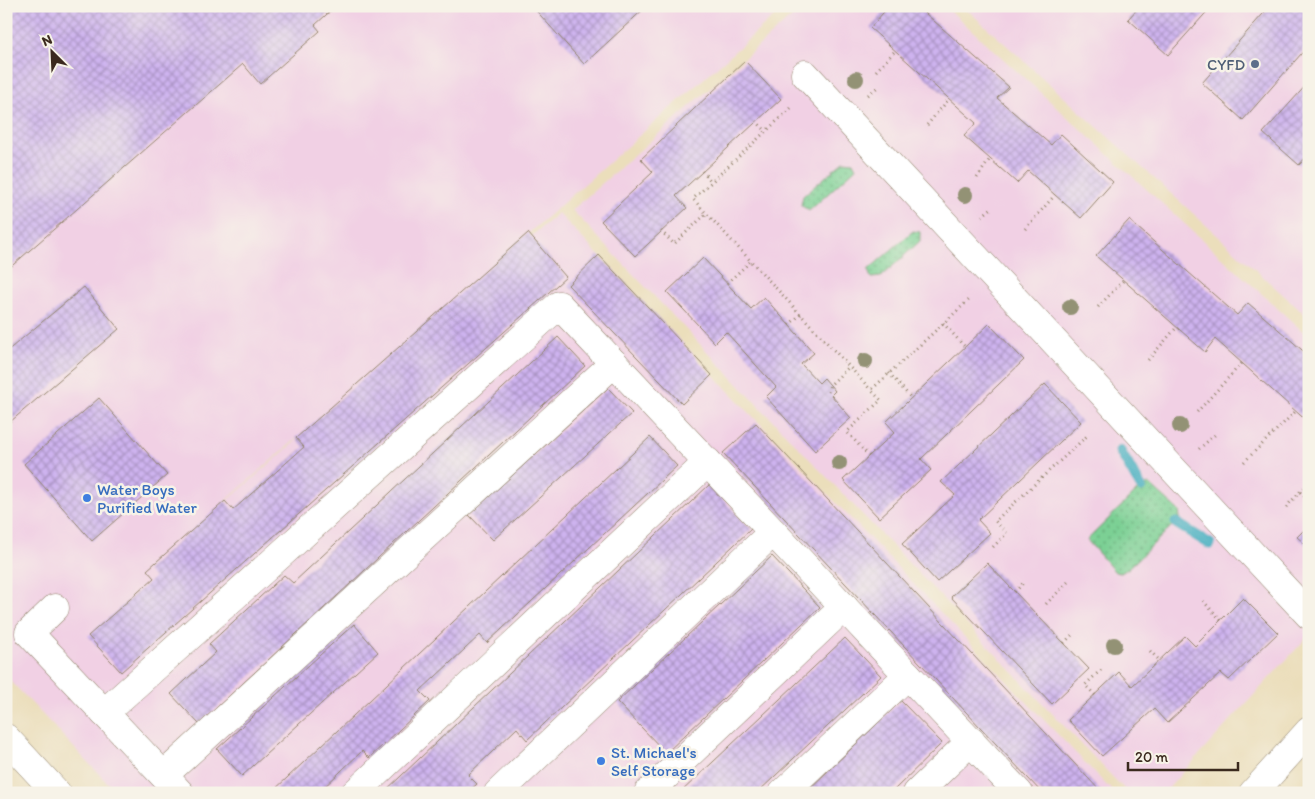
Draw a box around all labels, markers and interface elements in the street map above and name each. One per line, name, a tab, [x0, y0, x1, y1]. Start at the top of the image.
north arrow	[28, 28, 78, 78]
text: N	[39, 31, 55, 50]
place label: CYFD	[1207, 55, 1245, 74]
marker: CYFD	[1249, 58, 1261, 70]
place label: Water Boys Purified Water	[97, 480, 198, 517]
marker: Water Boys Purified Water	[81, 492, 93, 504]
scale bar	[1128, 739, 1238, 771]
place label: St. Michael's Self Storage	[611, 743, 697, 780]
text: 20 m	[1135, 748, 1169, 766]
marker: St. Michael's Self Storage	[595, 755, 607, 767]

